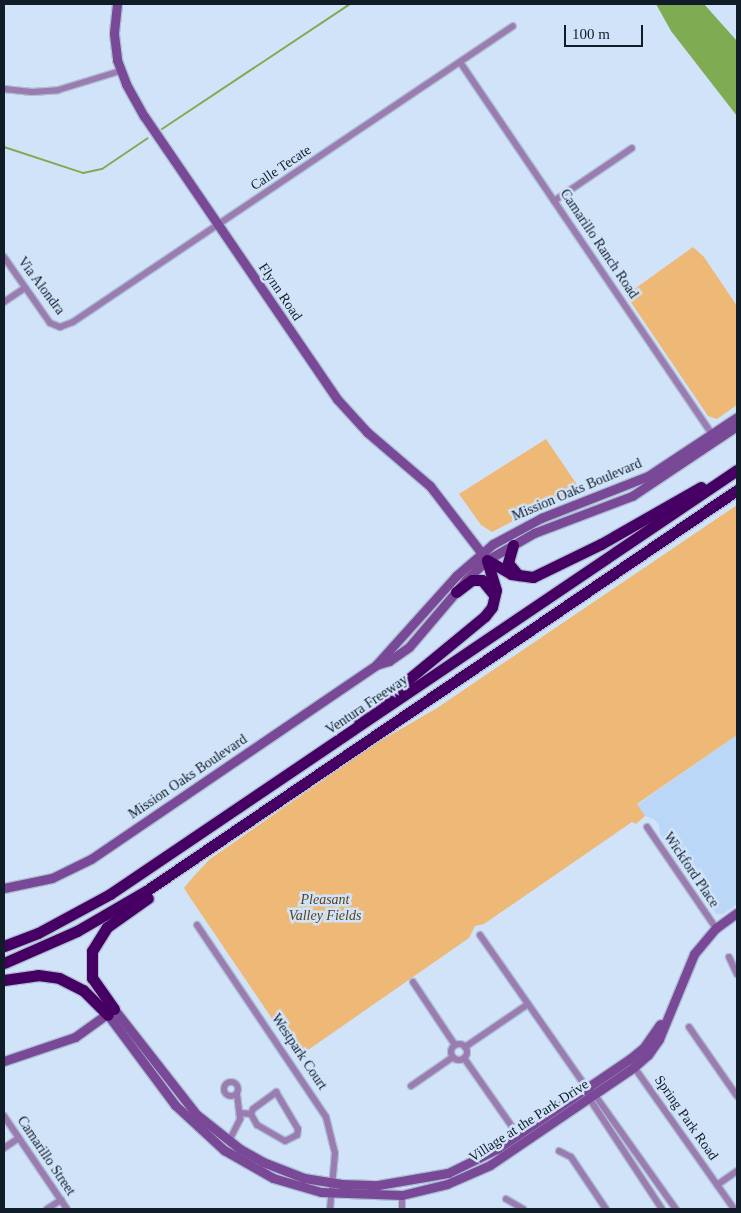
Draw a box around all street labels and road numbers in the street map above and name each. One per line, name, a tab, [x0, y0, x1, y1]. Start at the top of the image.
street label: Calle Tecate	[248, 142, 314, 194]
street label: Camarillo Ranch Road	[556, 186, 642, 302]
street label: Via Alondra	[14, 253, 68, 319]
street label: Flynn Road	[255, 260, 305, 324]
street label: Mission Oaks Boulevard	[510, 455, 644, 525]
street label: Ventura Freeway	[323, 671, 411, 739]
street label: Mission Oaks Boulevard	[126, 731, 250, 823]
street label: Wickford Place	[660, 829, 722, 911]
street label: Westpark Court	[267, 1011, 331, 1093]
street label: Spring Park Road	[651, 1072, 721, 1164]
street label: Village at the Park Drive	[466, 1076, 592, 1166]
street label: Camarillo Street	[13, 1113, 79, 1199]

